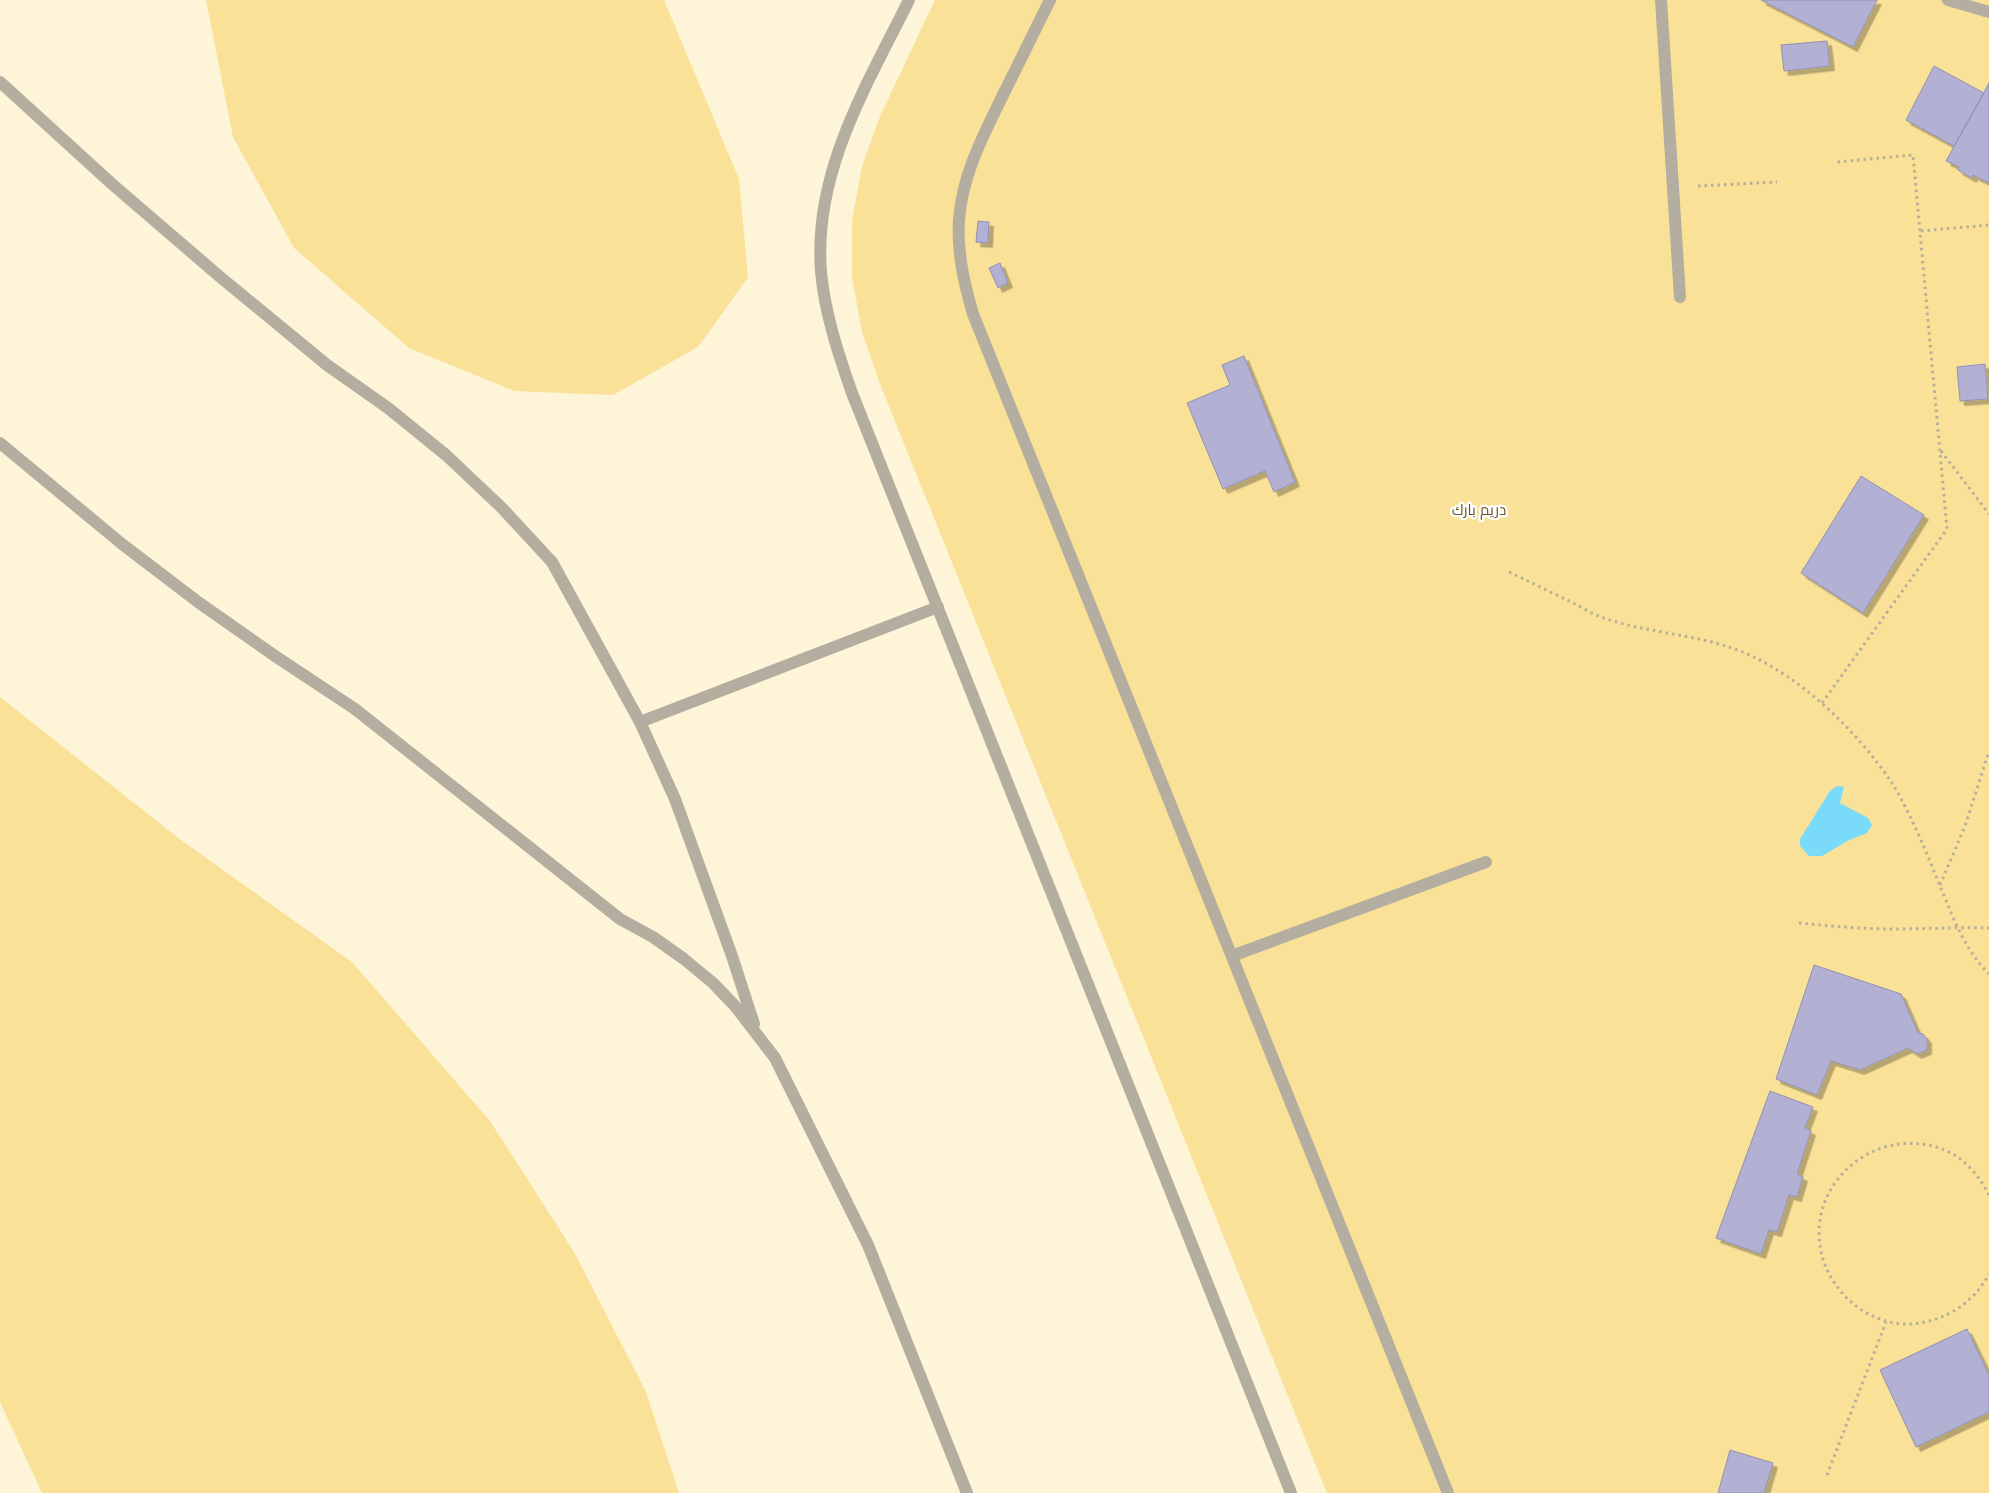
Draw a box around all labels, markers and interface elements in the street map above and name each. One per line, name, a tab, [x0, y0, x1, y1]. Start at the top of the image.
park label: دريم بارك	[1452, 500, 1506, 520]

